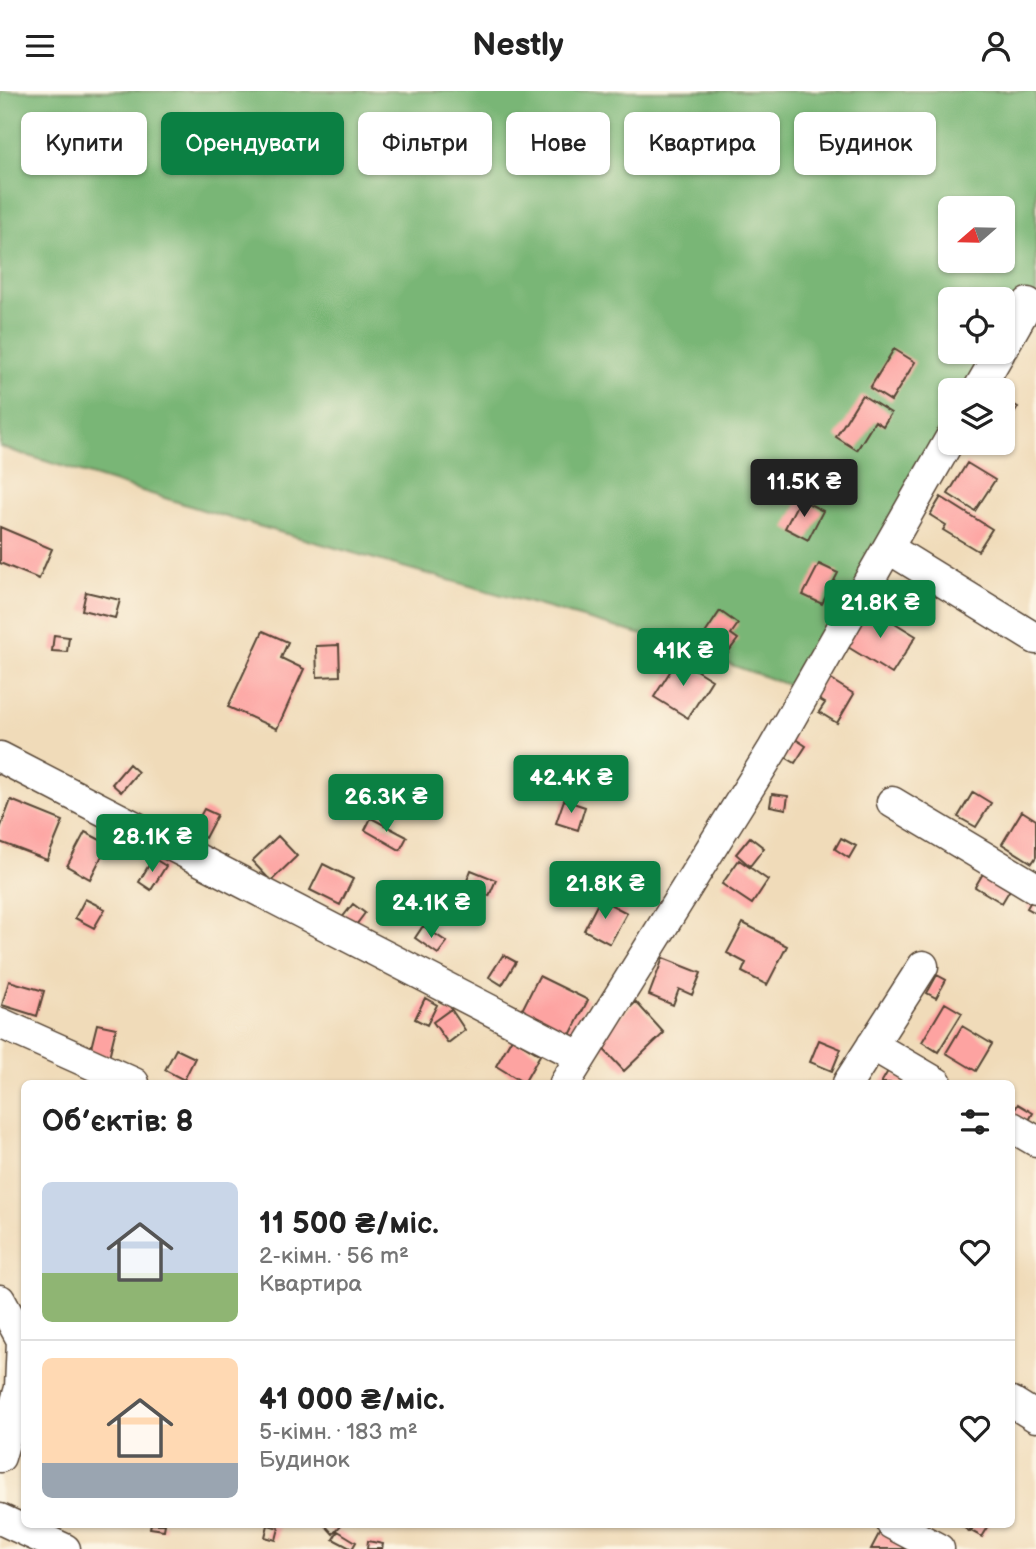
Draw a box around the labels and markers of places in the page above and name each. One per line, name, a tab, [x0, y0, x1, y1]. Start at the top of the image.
pin: 11.5K ₴	[739, 459, 869, 519]
pin: 21.8K ₴	[815, 581, 945, 640]
pin: 41K ₴	[634, 629, 732, 688]
pin: 42.4K ₴	[506, 755, 636, 815]
pin: 26.3K ₴	[321, 775, 451, 834]
pin: 28.1K ₴	[87, 815, 217, 874]
pin: 21.8K ₴	[540, 861, 670, 921]
pin: 24.1K ₴	[366, 881, 496, 940]

